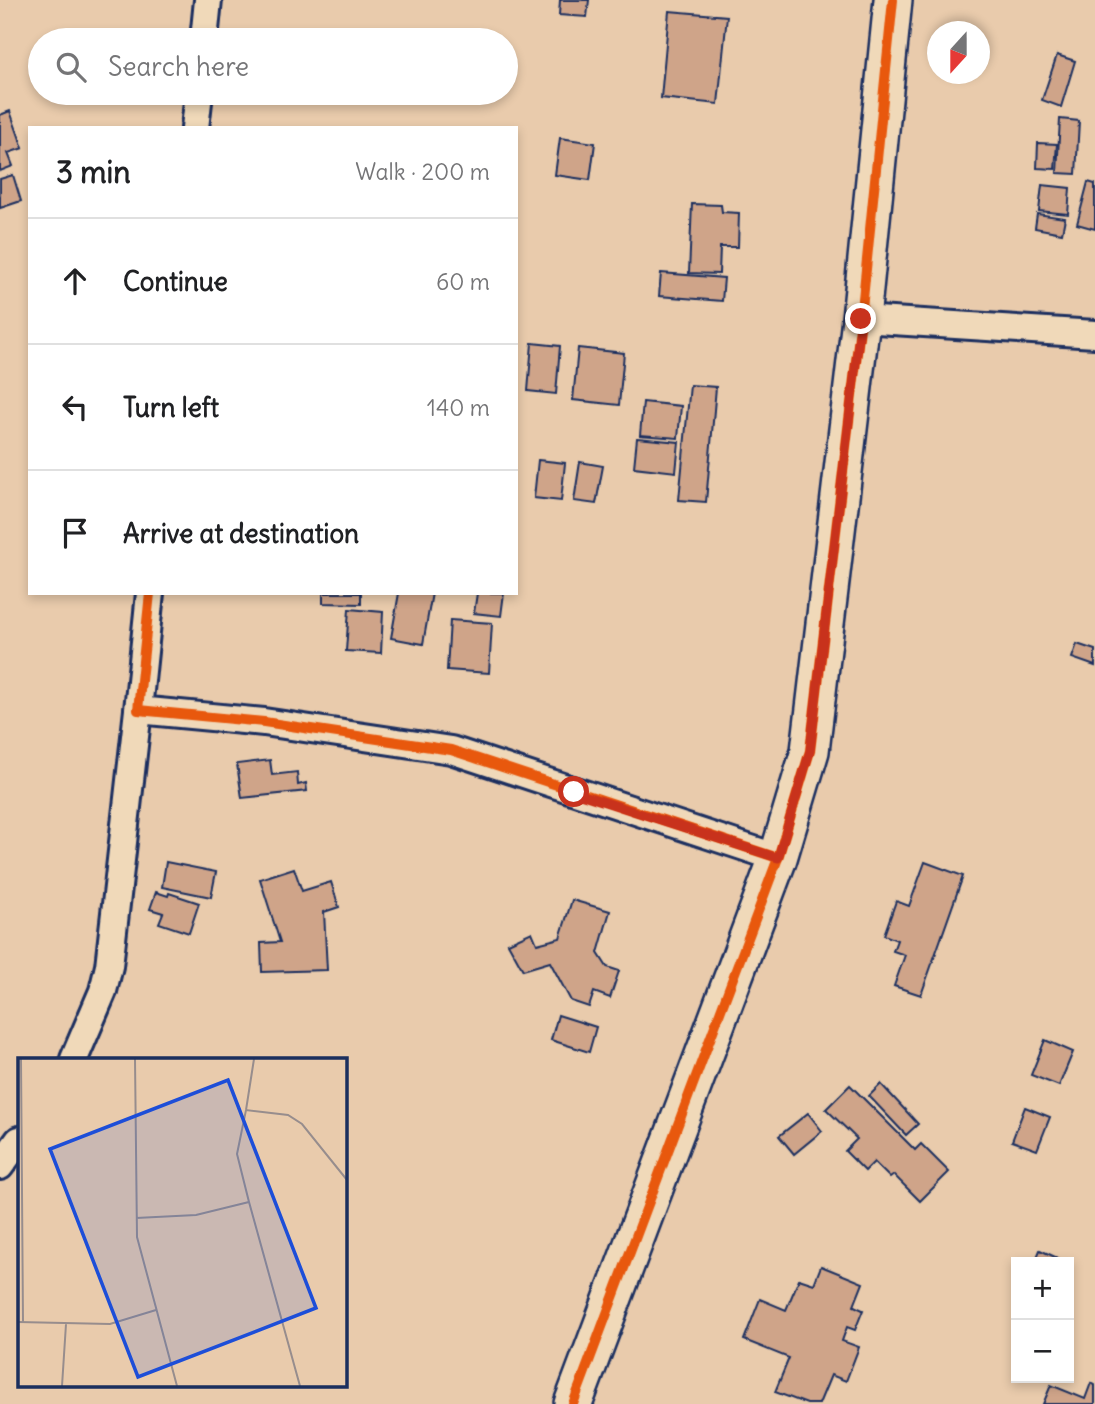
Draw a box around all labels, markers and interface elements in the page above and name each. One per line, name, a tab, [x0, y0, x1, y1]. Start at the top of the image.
north arrow	[927, 21, 990, 84]
search box	[28, 28, 518, 105]
icon: search	[52, 48, 90, 86]
text: Search here	[108, 50, 249, 83]
text: 3 min	[56, 153, 131, 191]
text: Walk · 200 m	[355, 157, 490, 186]
icon: ahead	[56, 262, 94, 300]
text: Continue	[123, 265, 228, 298]
text: 60 m	[436, 267, 490, 296]
route end	[845, 303, 876, 334]
icon: left	[56, 388, 94, 426]
text: Turn left	[123, 391, 219, 424]
text: 140 m	[427, 393, 490, 422]
icon: arrive	[56, 514, 94, 552]
text: Arrive at destination	[123, 517, 359, 550]
route start	[558, 776, 589, 807]
inset map	[18, 1058, 346, 1386]
map controls	[1011, 1257, 1074, 1383]
button: +	[1011, 1257, 1074, 1320]
button: −	[1011, 1320, 1074, 1383]

